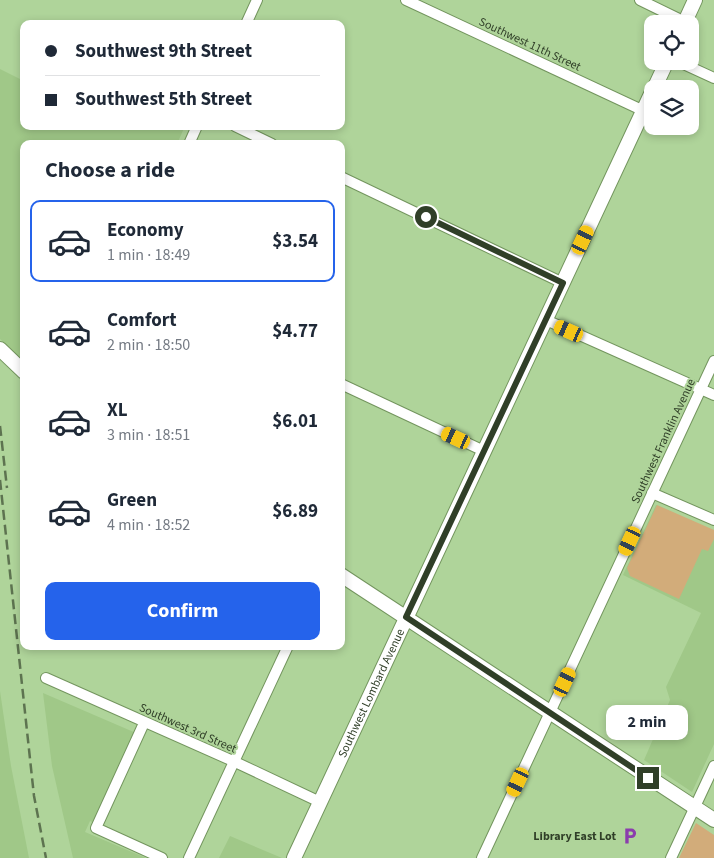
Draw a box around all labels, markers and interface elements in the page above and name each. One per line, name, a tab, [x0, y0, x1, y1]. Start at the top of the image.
street label: Southwest 11th Street	[476, 13, 584, 76]
map controls	[644, 15, 699, 135]
button: locate	[644, 15, 699, 70]
text: Southwest 9th Street	[75, 38, 252, 65]
button: layers	[644, 80, 699, 135]
text: Southwest 5th Street	[75, 86, 252, 113]
text: Choose a ride	[45, 154, 175, 186]
route start	[415, 206, 437, 228]
text: Economy	[107, 217, 184, 244]
icon: car	[47, 219, 92, 264]
car	[569, 223, 596, 257]
text: $3.54	[272, 228, 318, 255]
text: 1 min · 18:49	[107, 244, 190, 266]
text: Comfort	[107, 307, 177, 334]
icon: car	[47, 309, 92, 354]
text: $4.77	[272, 318, 318, 345]
car	[552, 318, 585, 344]
text: 2 min · 18:50	[107, 334, 190, 356]
street label: Southwest Franklin Avenue	[627, 376, 700, 506]
text: XL	[107, 397, 128, 424]
icon: car	[47, 399, 92, 444]
text: $6.01	[272, 408, 318, 435]
text: 3 min · 18:51	[107, 424, 190, 446]
car	[439, 425, 472, 451]
text: Green	[107, 487, 157, 514]
icon: car	[47, 489, 92, 534]
text: $6.89	[272, 498, 318, 525]
text: 4 min · 18:52	[107, 514, 190, 536]
car	[616, 524, 643, 558]
button: Confirm	[45, 582, 320, 640]
street label: Southwest Lombard Avenue	[334, 626, 409, 761]
car	[551, 665, 578, 699]
street label: Southwest 3rd Street	[136, 699, 239, 758]
callout: 2 min	[607, 706, 689, 740]
text: 2 min	[628, 711, 666, 733]
car	[504, 765, 531, 799]
route end	[637, 767, 659, 789]
parking icon: Library East Lot	[620, 826, 640, 846]
place label: Library East Lot	[533, 828, 616, 845]

